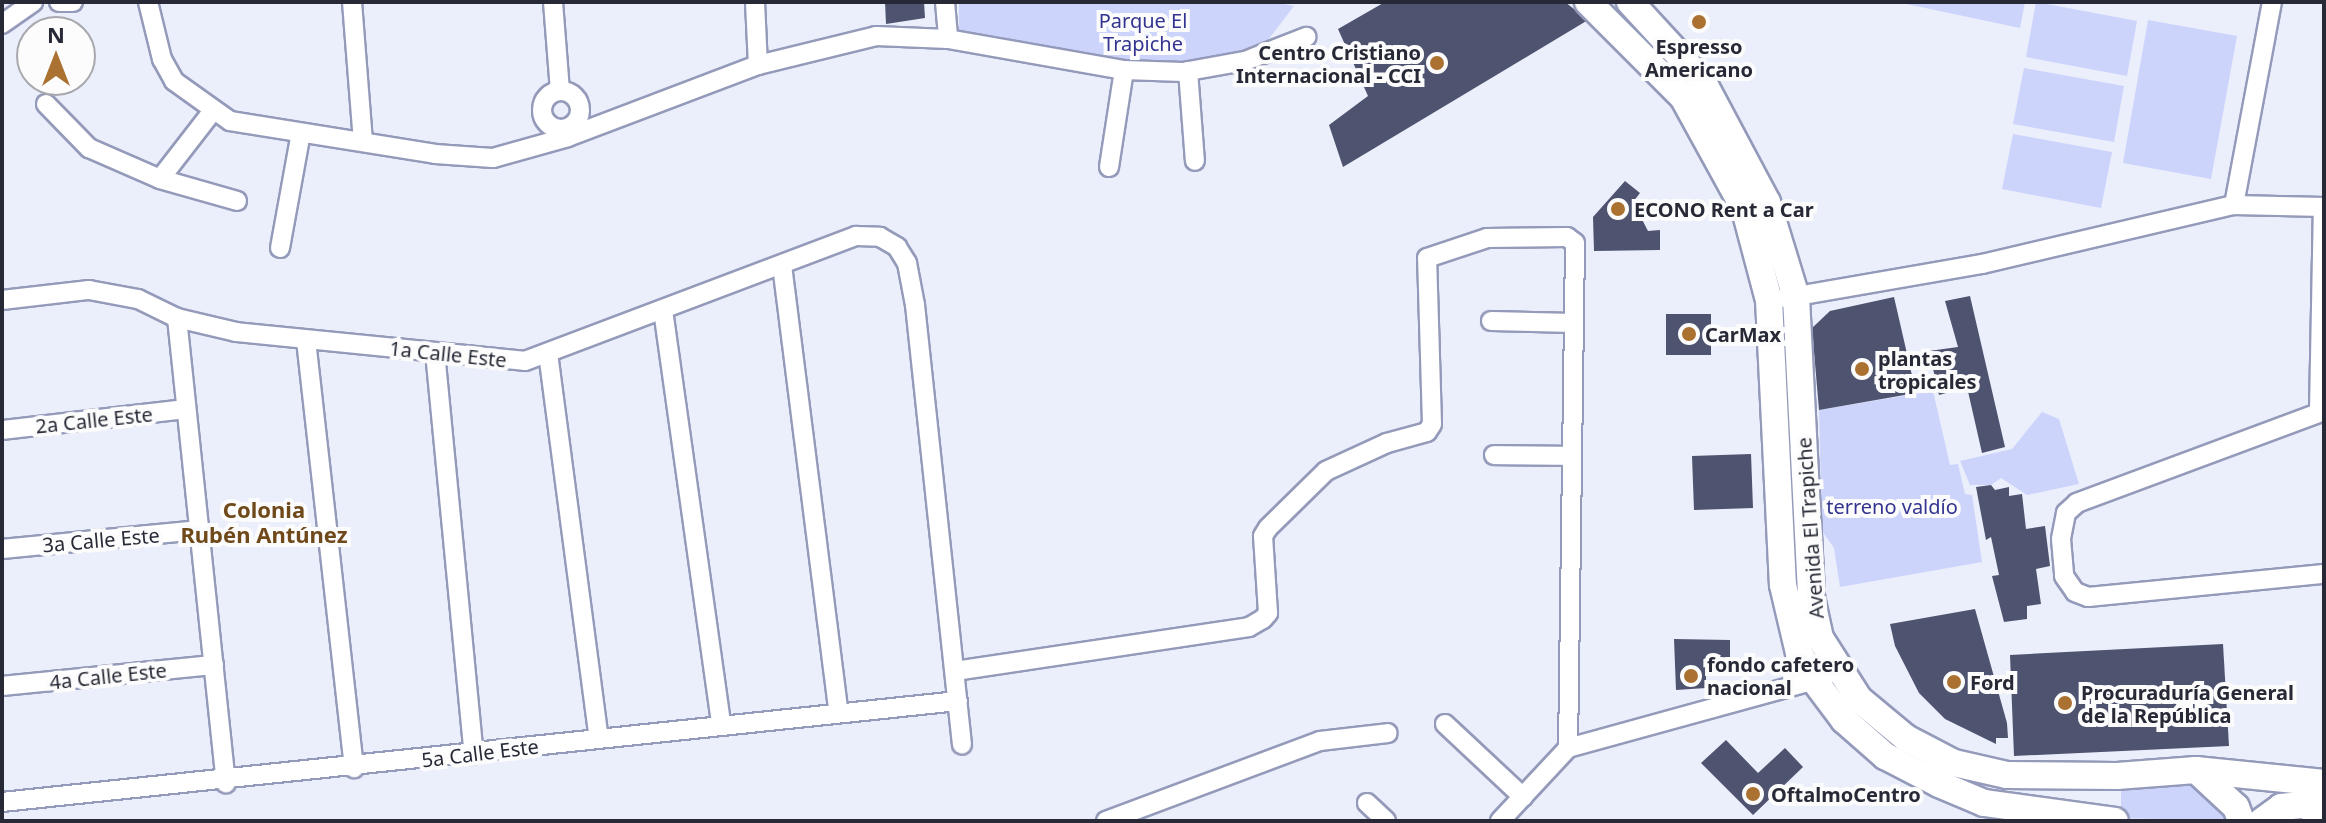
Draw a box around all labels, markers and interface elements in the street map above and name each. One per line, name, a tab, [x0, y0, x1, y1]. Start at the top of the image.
park label: Parque El Trapiche	[1099, 9, 1187, 56]
marker: Espresso Americano	[1690, 13, 1708, 31]
north arrow	[16, 16, 96, 96]
text: N	[47, 19, 65, 49]
place label: Espresso Americano	[1645, 34, 1753, 81]
place label: Centro Cristiano Internacional - CCI	[1236, 40, 1421, 87]
marker: Centro Cristiano Internacional - CCI	[1428, 54, 1446, 72]
place label: ECONO Rent a Car	[1634, 197, 1814, 221]
marker: ECONO Rent a Car	[1609, 200, 1627, 218]
place label: CarMax	[1705, 322, 1781, 346]
marker: CarMax	[1680, 325, 1698, 343]
street label: 1a Calle Este	[388, 336, 508, 372]
place label: plantas tropicales	[1878, 346, 1977, 393]
marker: plantas tropicales	[1853, 360, 1871, 378]
street label: 2a Calle Este	[34, 402, 154, 438]
street label: Avenida El Trapiche	[1792, 436, 1828, 620]
park label: terreno valdío	[1826, 494, 1958, 518]
district label: Colonia Rubén Antúnez	[180, 496, 348, 548]
street label: 3a Calle Este	[41, 523, 161, 557]
place label: fondo cafetero nacional	[1707, 652, 1854, 699]
street label: 4a Calle Este	[48, 658, 168, 694]
marker: fondo cafetero nacional	[1682, 667, 1700, 685]
place label: Ford	[1970, 670, 2015, 694]
marker: Ford	[1945, 673, 1963, 691]
place label: Procuraduría General de la República	[2081, 680, 2294, 727]
marker: Procuraduría General de la República	[2056, 694, 2074, 712]
street label: 5a Calle Este	[420, 734, 540, 772]
place label: OftalmoCentro	[1771, 782, 1921, 806]
marker: OftalmoCentro	[1742, 783, 1764, 805]

